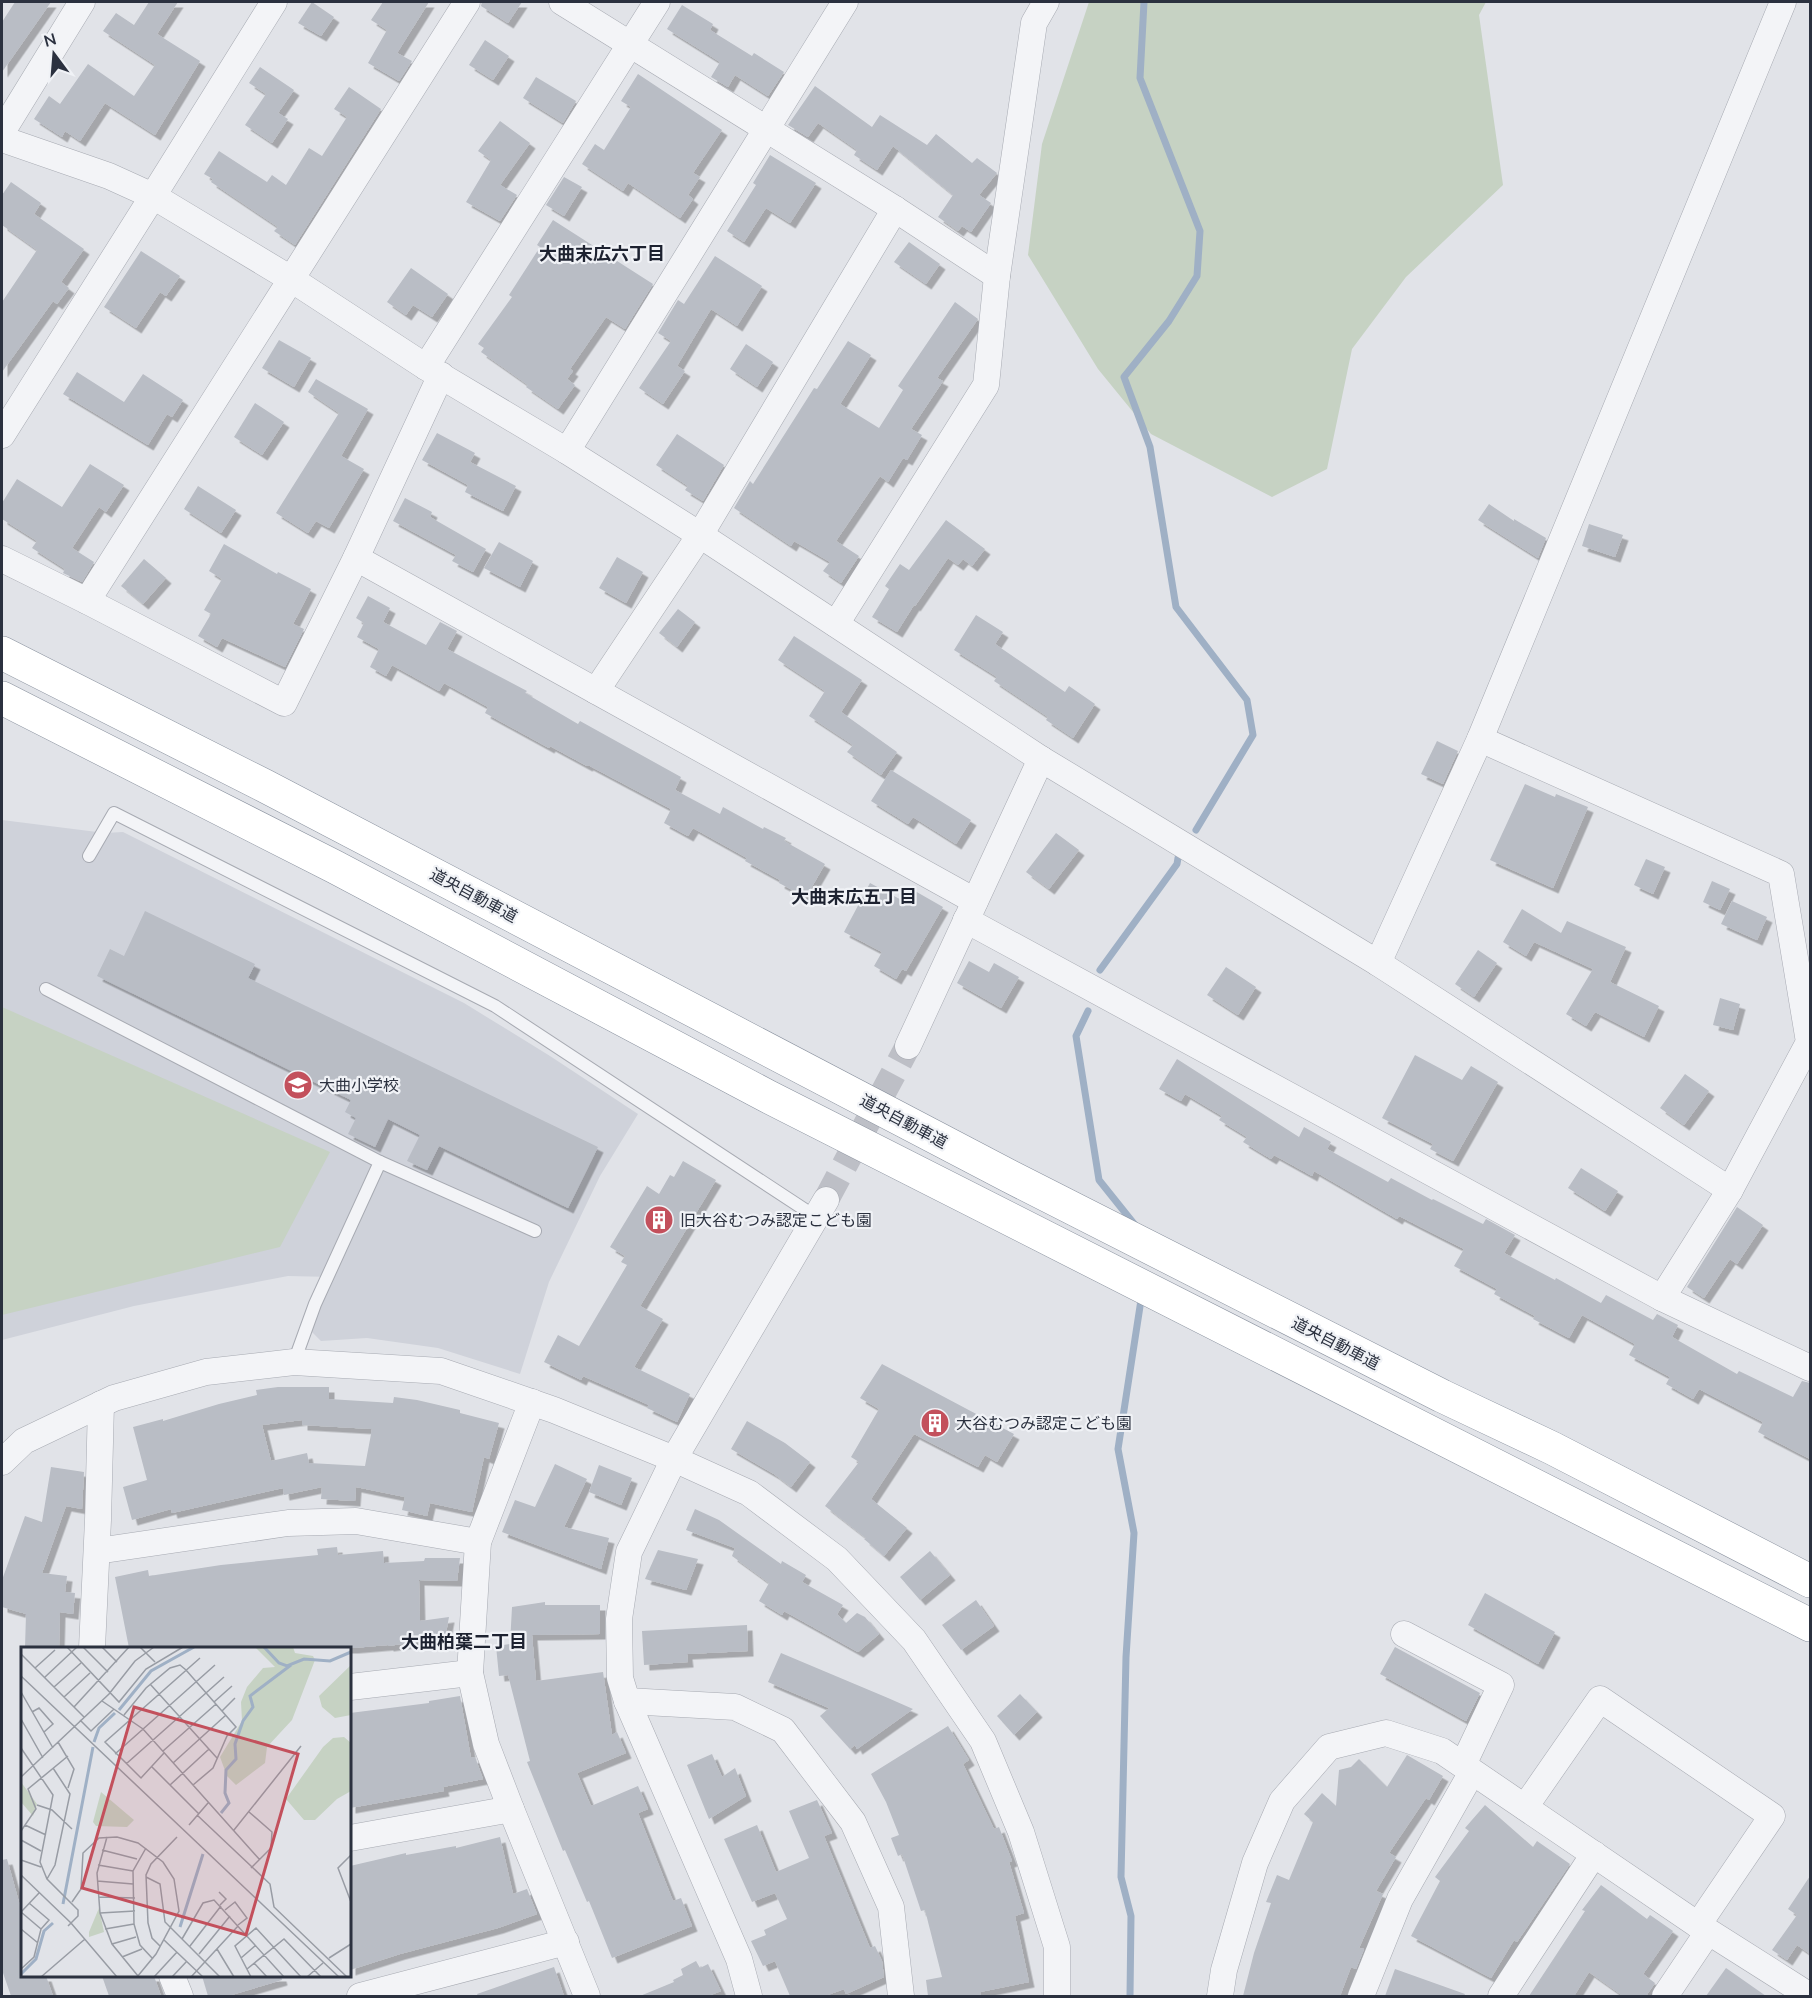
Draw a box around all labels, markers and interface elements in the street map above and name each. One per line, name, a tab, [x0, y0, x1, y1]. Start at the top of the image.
north arrow	[24, 24, 84, 84]
text: N	[41, 28, 58, 51]
district label: 大曲末広六丁目	[539, 242, 665, 265]
street label: 道央自動車道	[427, 864, 521, 926]
district label: 大曲末広五丁目	[791, 885, 917, 908]
school or university icon: 大曲小学校	[282, 1069, 314, 1101]
place label: 大曲小学校	[319, 1075, 399, 1095]
street label: 道央自動車道	[857, 1090, 951, 1152]
building icon: 旧大谷むつみ認定こども園	[643, 1204, 675, 1236]
place label: 旧大谷むつみ認定こども園	[680, 1210, 872, 1230]
street label: 道央自動車道	[1289, 1312, 1383, 1374]
building icon: 大谷むつみ認定こども園	[919, 1407, 951, 1439]
place label: 大谷むつみ認定こども園	[956, 1413, 1132, 1433]
district label: 大曲柏葉二丁目	[401, 1630, 527, 1653]
inset map	[21, 1647, 351, 1977]

